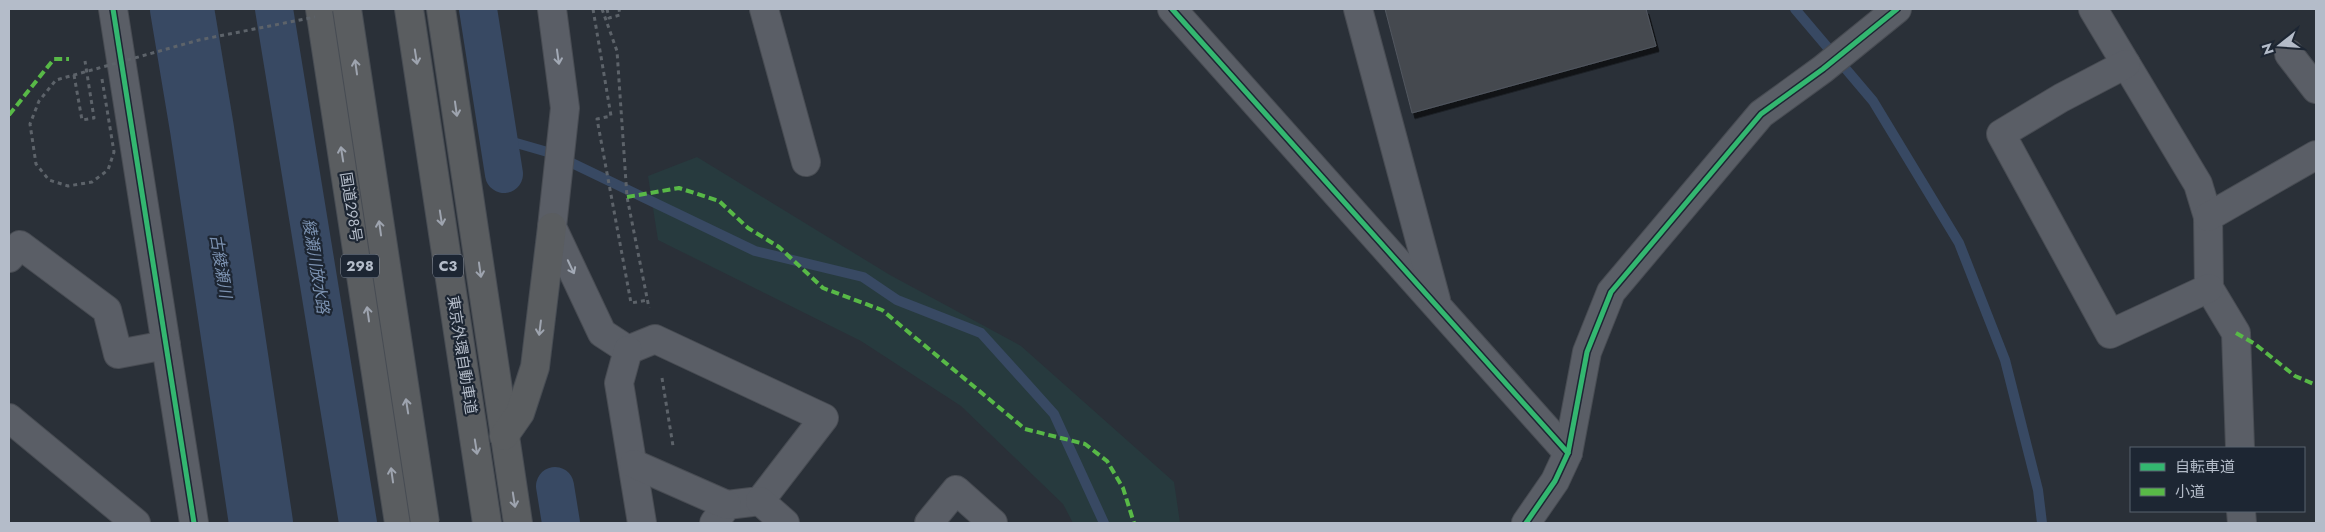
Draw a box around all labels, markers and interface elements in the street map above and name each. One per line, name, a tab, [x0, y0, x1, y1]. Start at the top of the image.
north arrow	[2255, 20, 2305, 70]
text: N	[2256, 41, 2279, 57]
one-way arrow	[411, 49, 421, 65]
one-way arrow	[553, 49, 563, 65]
one-way arrow	[351, 60, 361, 76]
one-way arrow	[451, 100, 461, 116]
one-way arrow	[337, 146, 347, 162]
street label: 国道298号	[335, 171, 367, 243]
one-way arrow	[436, 209, 446, 225]
water label: 綾瀬川放水路	[297, 217, 335, 317]
one-way arrow	[375, 220, 385, 236]
water label: 古綾瀬川	[205, 233, 238, 301]
road number: 298	[341, 255, 379, 278]
road number: C3	[433, 255, 463, 278]
one-way arrow	[567, 259, 576, 274]
one-way arrow	[475, 261, 485, 277]
street label: 東京外環自動車道	[442, 294, 482, 416]
one-way arrow	[363, 307, 373, 323]
one-way arrow	[534, 319, 544, 335]
one-way arrow	[402, 398, 412, 414]
one-way arrow	[471, 439, 481, 455]
legend	[2130, 447, 2305, 512]
text: 自転車道	[2175, 456, 2235, 478]
one-way arrow	[386, 467, 396, 483]
text: 小道	[2175, 481, 2205, 503]
one-way arrow	[509, 491, 519, 507]

